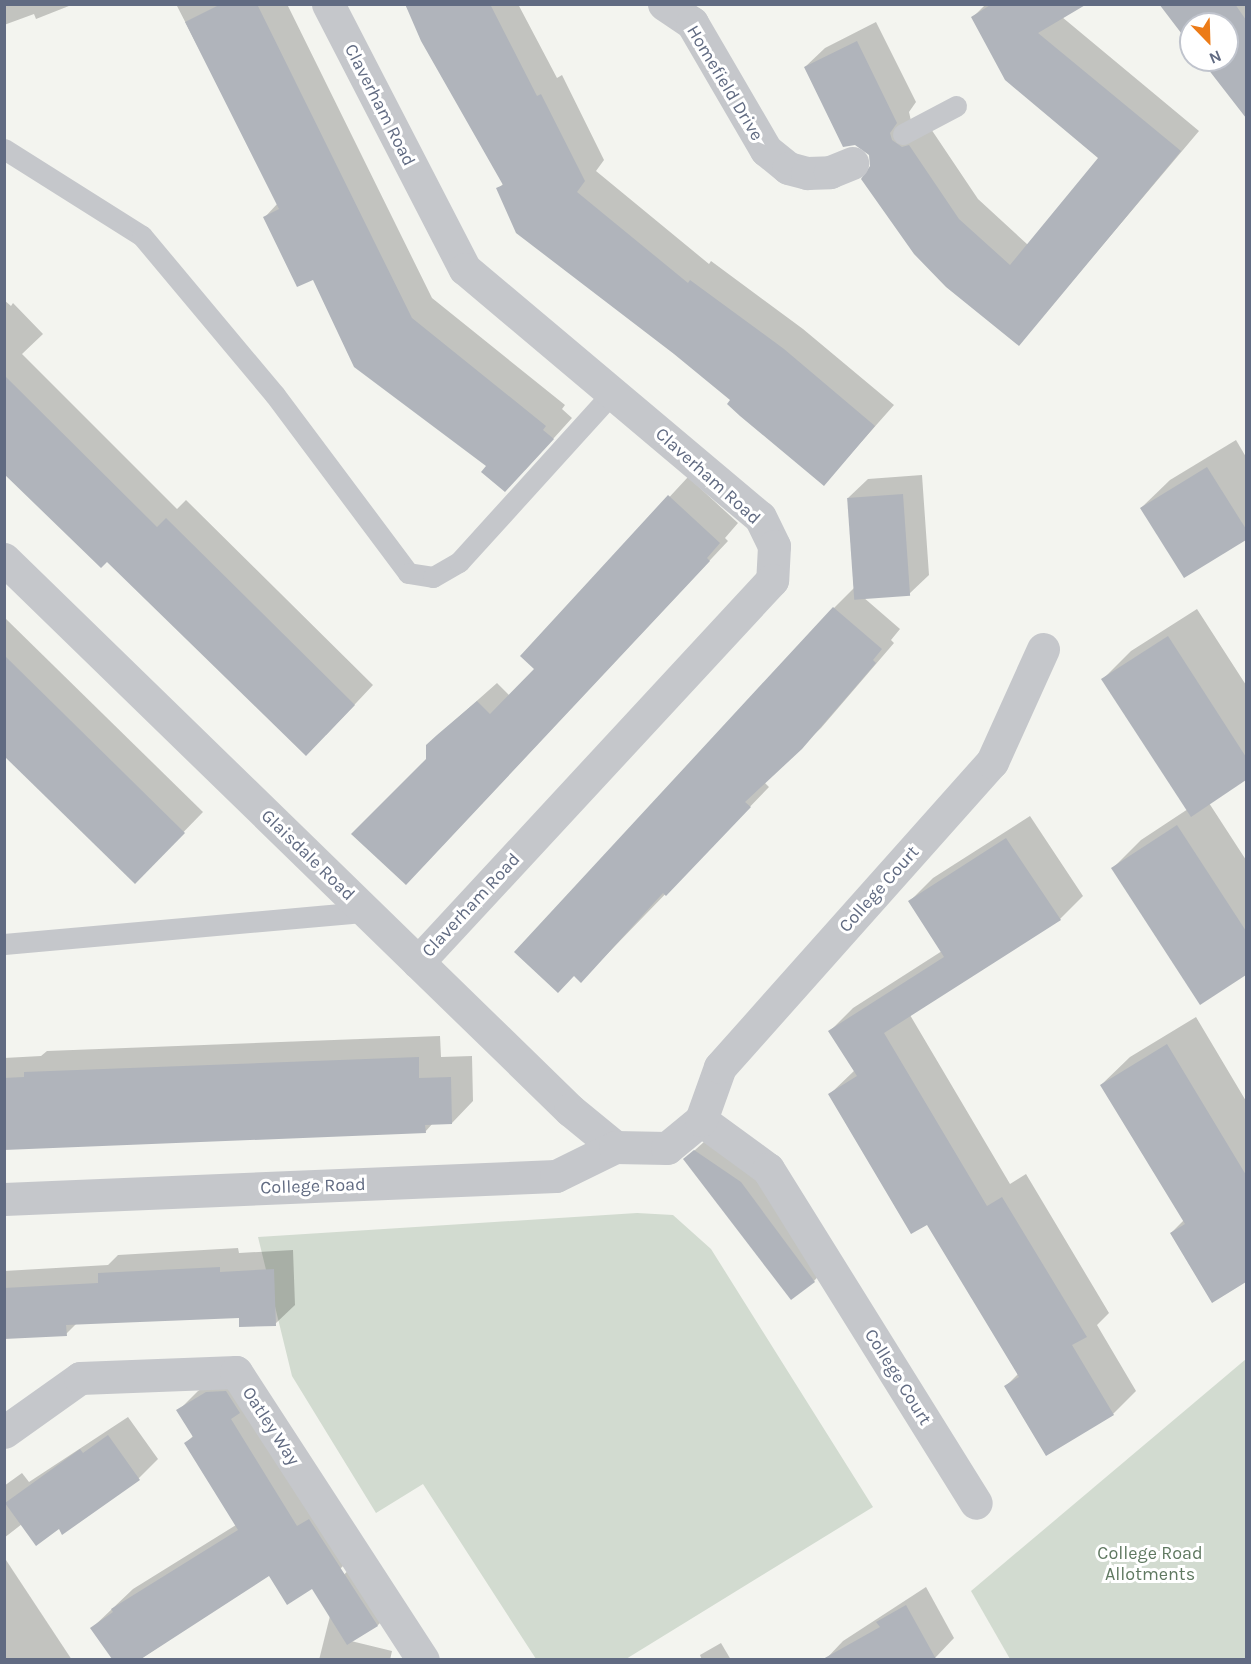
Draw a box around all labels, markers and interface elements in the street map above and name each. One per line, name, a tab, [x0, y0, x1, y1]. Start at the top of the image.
north arrow	[1179, 12, 1239, 72]
street label: Homefield Drive	[682, 21, 768, 145]
street label: Claverham Road	[340, 40, 420, 170]
text: N	[1206, 46, 1224, 68]
street label: Claverham Road	[651, 423, 765, 529]
street label: Glaisdale Road	[257, 805, 359, 905]
street label: College Court	[835, 841, 923, 937]
street label: Claverham Road	[417, 849, 525, 961]
street label: College Road	[260, 1173, 366, 1199]
street label: College Court	[860, 1325, 936, 1429]
street label: Oatley Way	[238, 1383, 304, 1469]
park label: College Road Allotments	[1097, 1543, 1203, 1586]

